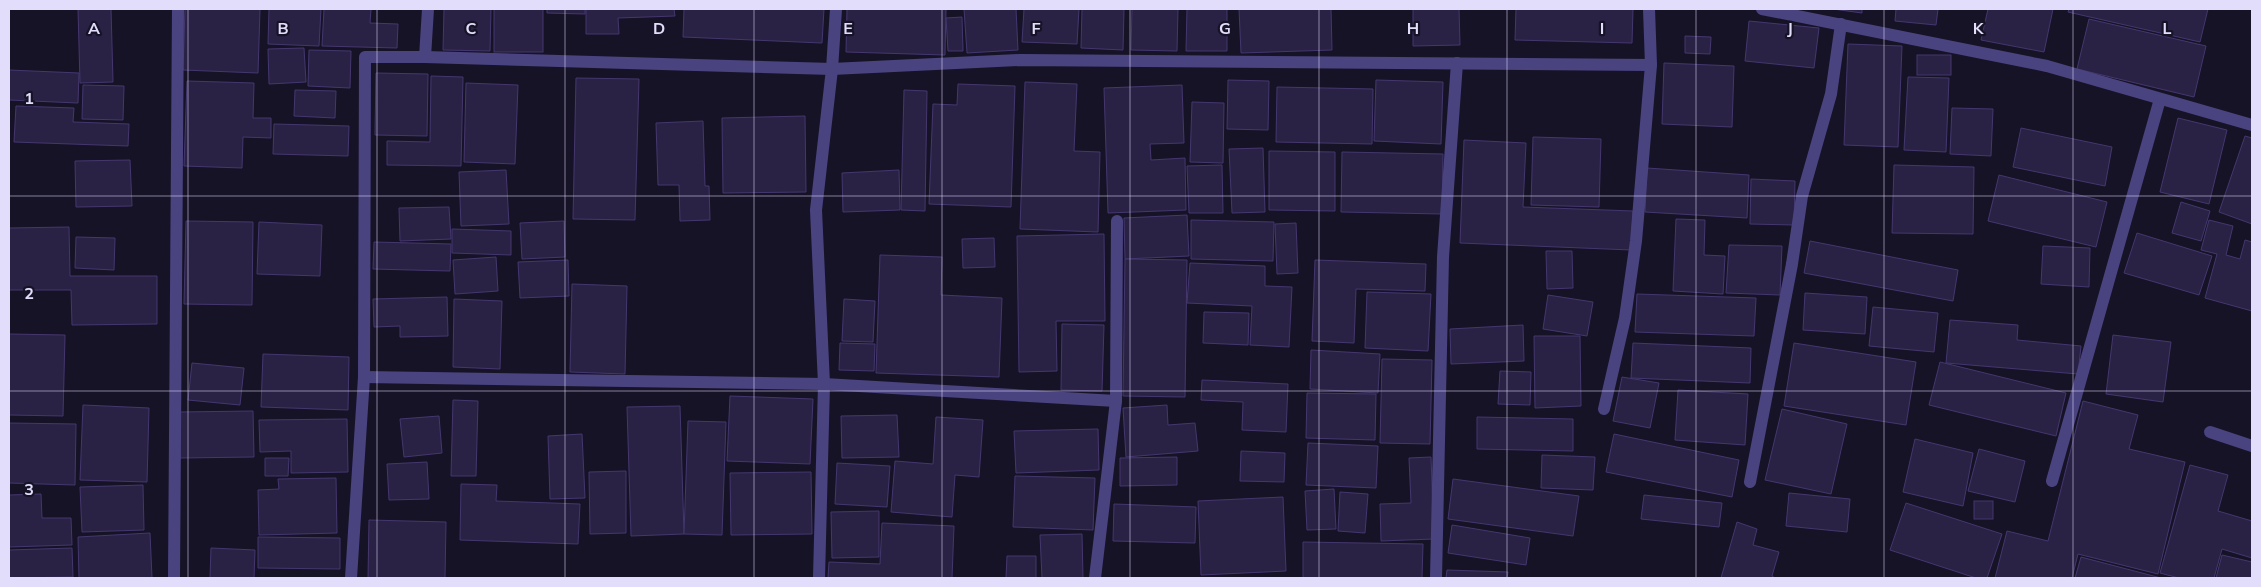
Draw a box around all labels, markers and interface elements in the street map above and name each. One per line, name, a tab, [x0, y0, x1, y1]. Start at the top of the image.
text: A	[88, 18, 100, 38]
text: B	[277, 18, 289, 38]
text: C	[466, 18, 477, 38]
text: D	[653, 18, 665, 38]
text: E	[843, 18, 853, 38]
text: F	[1031, 18, 1041, 38]
text: G	[1219, 18, 1231, 38]
text: H	[1407, 18, 1419, 38]
text: I	[1600, 18, 1604, 38]
text: J	[1787, 18, 1793, 38]
text: K	[1973, 18, 1985, 38]
text: L	[2163, 18, 2172, 38]
text: 1	[24, 88, 34, 108]
text: 2	[24, 283, 34, 303]
text: 3	[24, 479, 34, 499]

